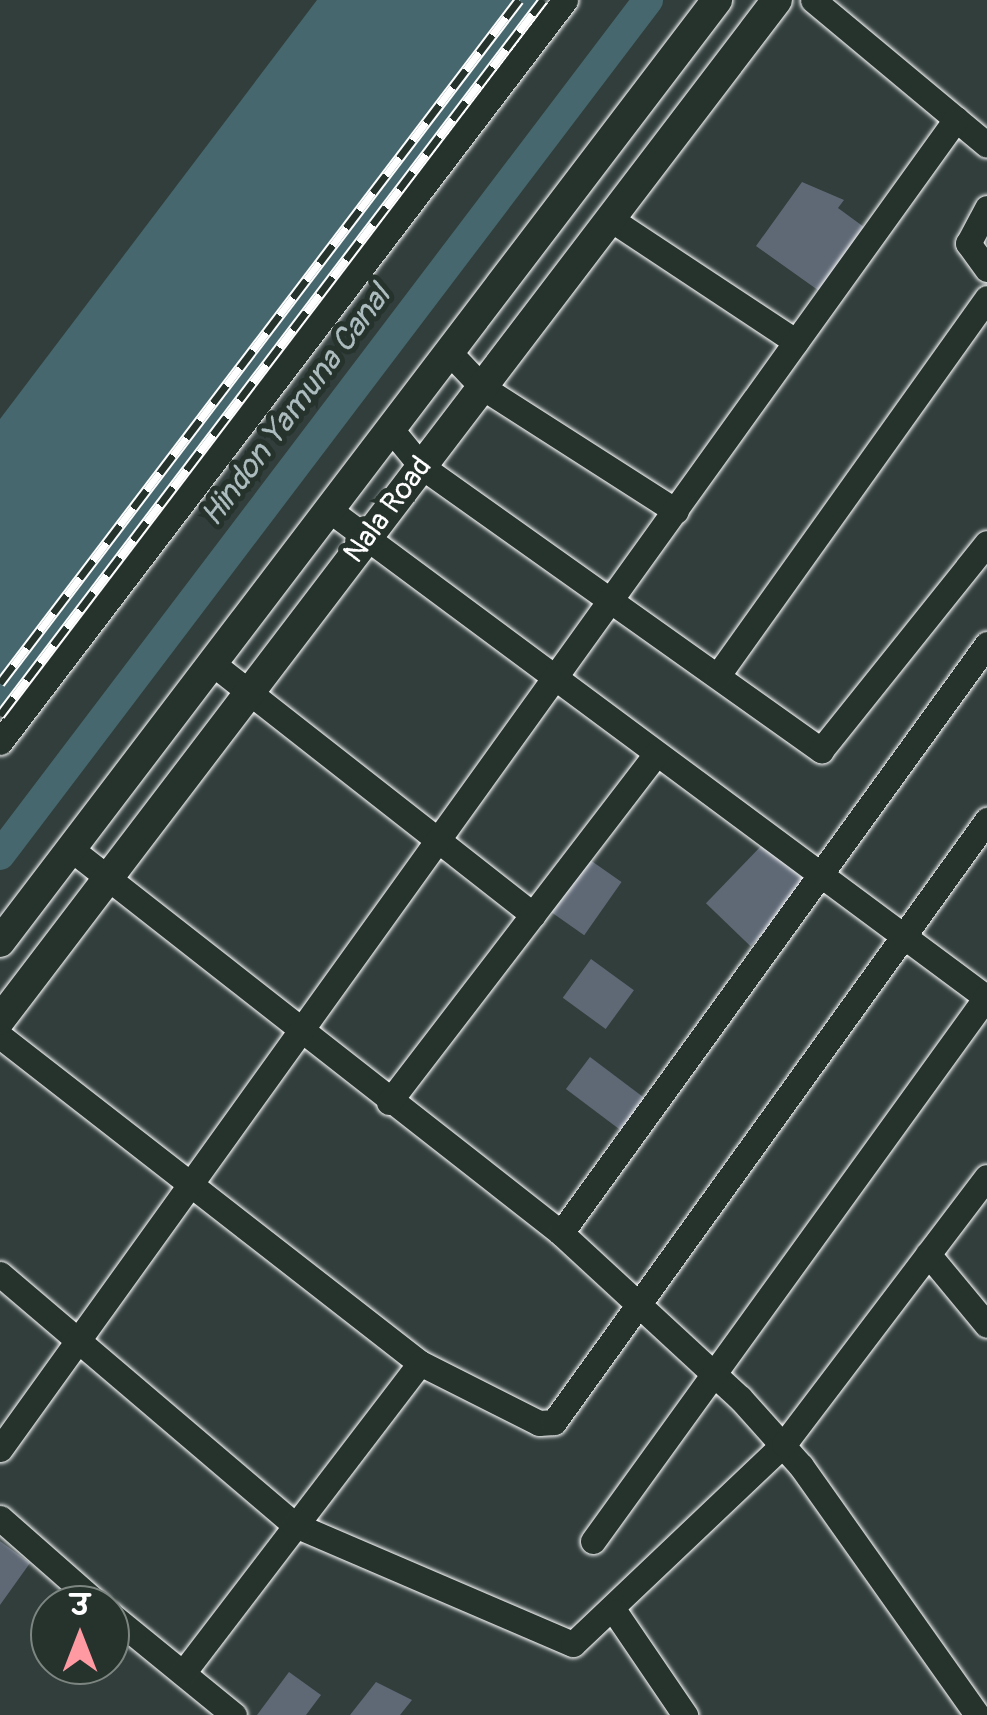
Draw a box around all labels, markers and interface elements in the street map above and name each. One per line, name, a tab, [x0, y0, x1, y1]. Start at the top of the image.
water label: Hindon Yamuna Canal	[193, 278, 399, 534]
street label: Nala Road	[336, 450, 440, 570]
north arrow	[30, 1585, 130, 1685]
text: उ	[71, 1589, 89, 1624]

